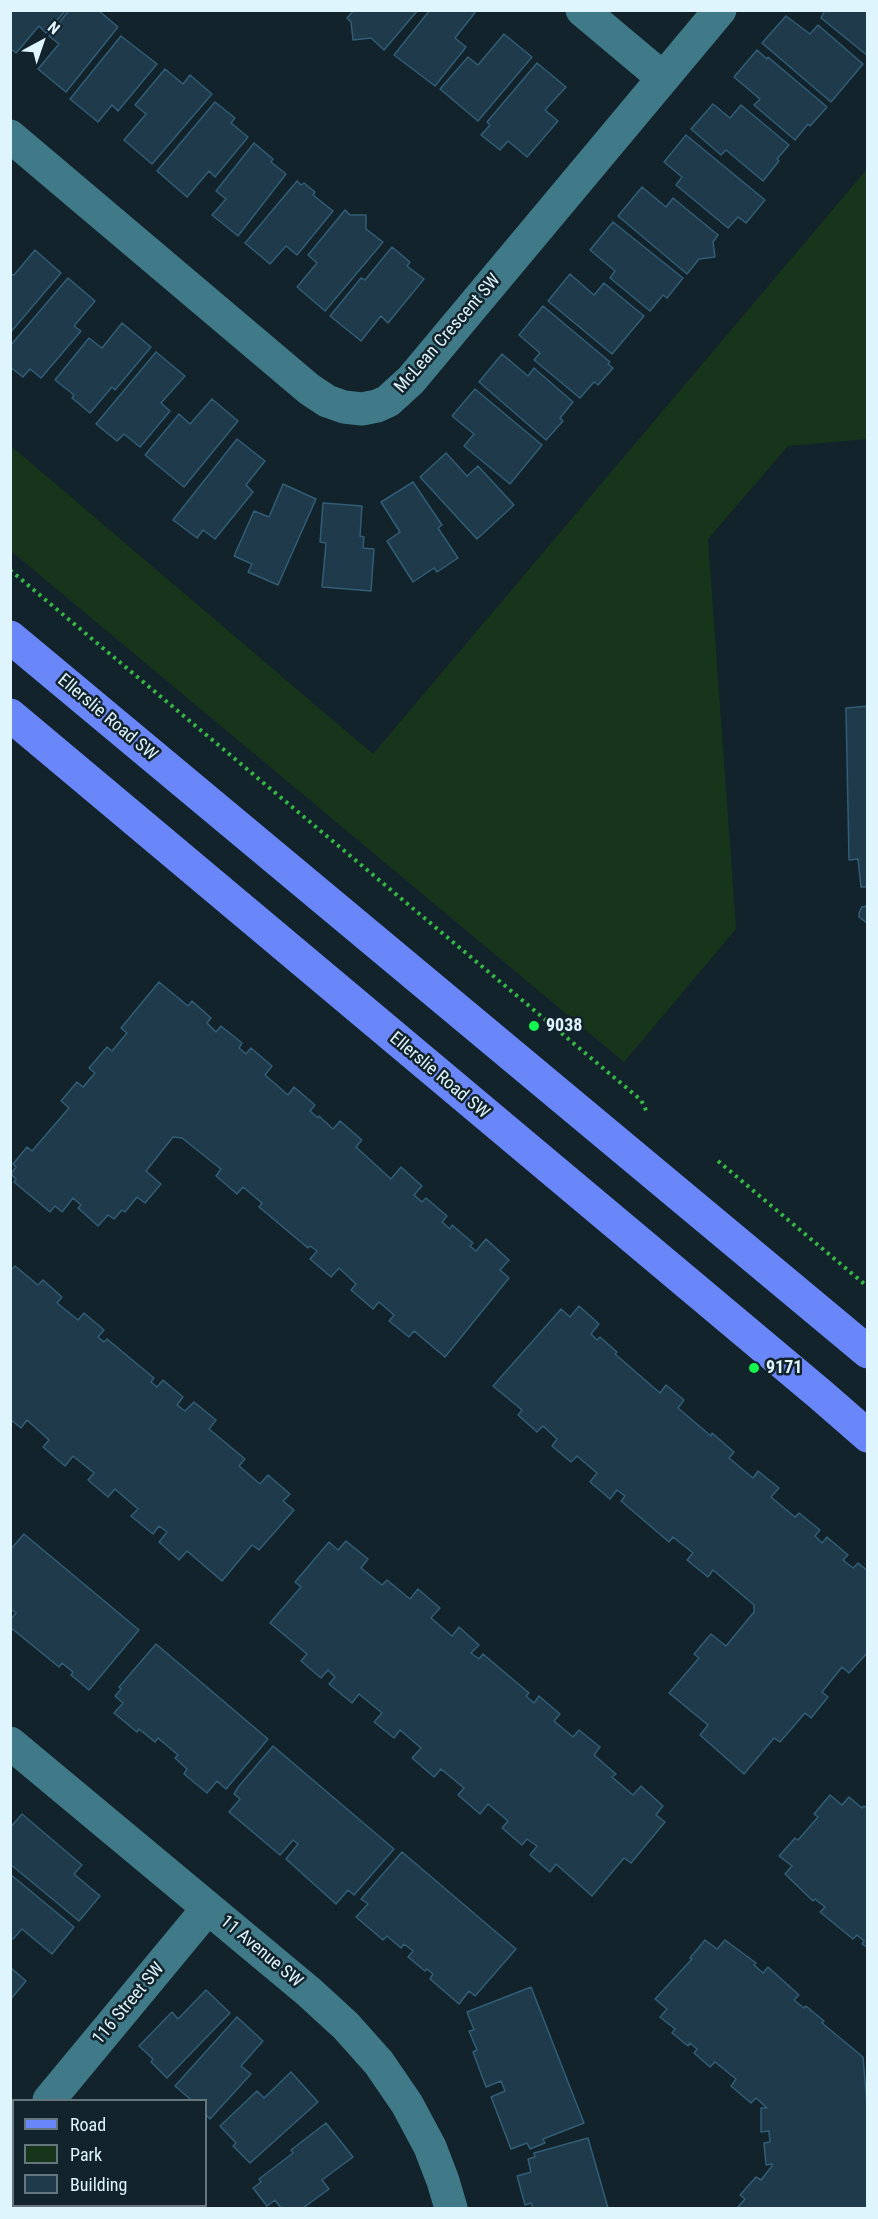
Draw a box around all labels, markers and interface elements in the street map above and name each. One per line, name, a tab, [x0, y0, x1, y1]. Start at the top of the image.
north arrow	[12, 12, 72, 72]
text: N	[44, 17, 64, 38]
street label: McLean Crescent SW	[390, 270, 506, 398]
street label: Ellerslie Road SW	[53, 670, 161, 766]
place label: 9038	[546, 1015, 582, 1037]
marker: 9038	[527, 1019, 541, 1033]
street label: Ellerslie Road SW	[385, 1028, 493, 1124]
place label: 9171	[766, 1357, 802, 1379]
marker: 9171	[747, 1361, 761, 1375]
street label: 11 Avenue SW	[215, 1911, 307, 1993]
street label: 116 Street SW	[89, 1959, 169, 2049]
legend	[12, 2099, 207, 2207]
text: Road	[70, 2114, 106, 2135]
text: Park	[70, 2144, 102, 2165]
text: Building	[70, 2174, 127, 2195]

